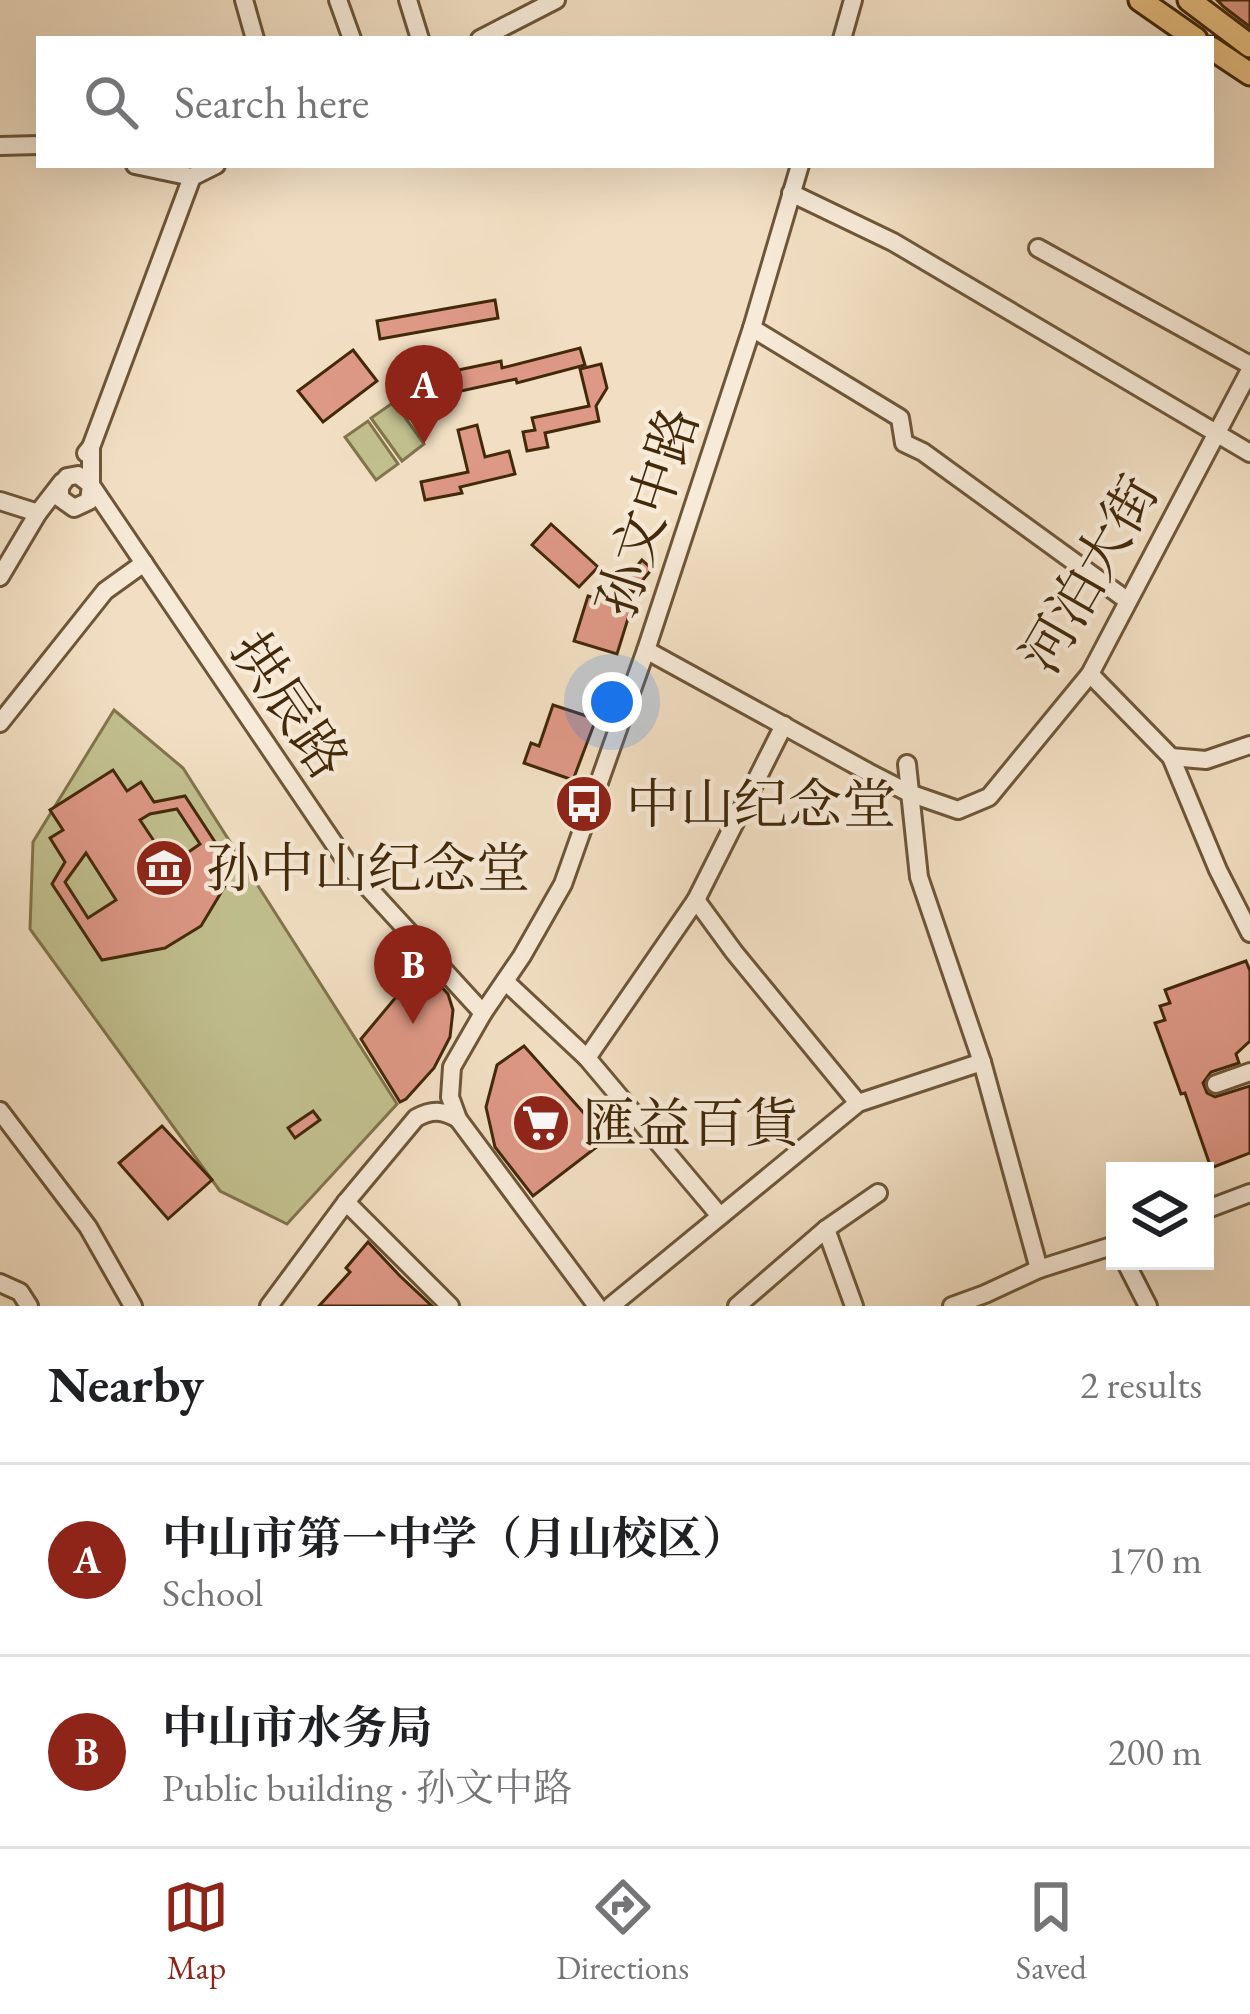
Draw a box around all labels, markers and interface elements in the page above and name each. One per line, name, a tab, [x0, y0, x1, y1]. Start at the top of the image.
search box	[36, 36, 1214, 168]
icon: search	[78, 69, 144, 135]
text: Search here	[174, 73, 369, 131]
pin: A	[385, 345, 463, 444]
street label: 孙文中路	[580, 398, 714, 626]
street label: 河泊大街	[1005, 463, 1173, 685]
street label: 拱辰路	[216, 618, 364, 792]
your location	[582, 672, 642, 732]
place label: 中山纪念堂	[626, 769, 896, 839]
bus stop icon: 中山纪念堂	[553, 773, 615, 835]
place label: 孙中山纪念堂	[206, 833, 530, 903]
museum icon: 孙中山纪念堂	[133, 837, 195, 899]
pin: B	[374, 925, 452, 1024]
place label: 匯益百貨	[583, 1088, 799, 1158]
supermarket icon: 匯益百貨	[510, 1092, 572, 1154]
map controls	[1106, 1162, 1214, 1270]
button: layers	[1106, 1162, 1214, 1270]
text: Nearby	[48, 1351, 204, 1417]
text: 2 results	[1080, 1359, 1202, 1410]
text: 中山市第一中学（月山校区）	[162, 1509, 747, 1567]
text: A	[73, 1534, 101, 1585]
text: 170 m	[1108, 1534, 1202, 1585]
text: School	[162, 1567, 263, 1618]
text: 中山市水务局	[162, 1698, 432, 1756]
text: B	[75, 1726, 99, 1777]
text: 200 m	[1108, 1726, 1202, 1777]
text: Public building · 孙文中路	[162, 1762, 572, 1813]
tab: Map	[163, 1874, 229, 1989]
tab: Directions	[556, 1874, 689, 1989]
tab: Saved	[1016, 1874, 1087, 1989]

